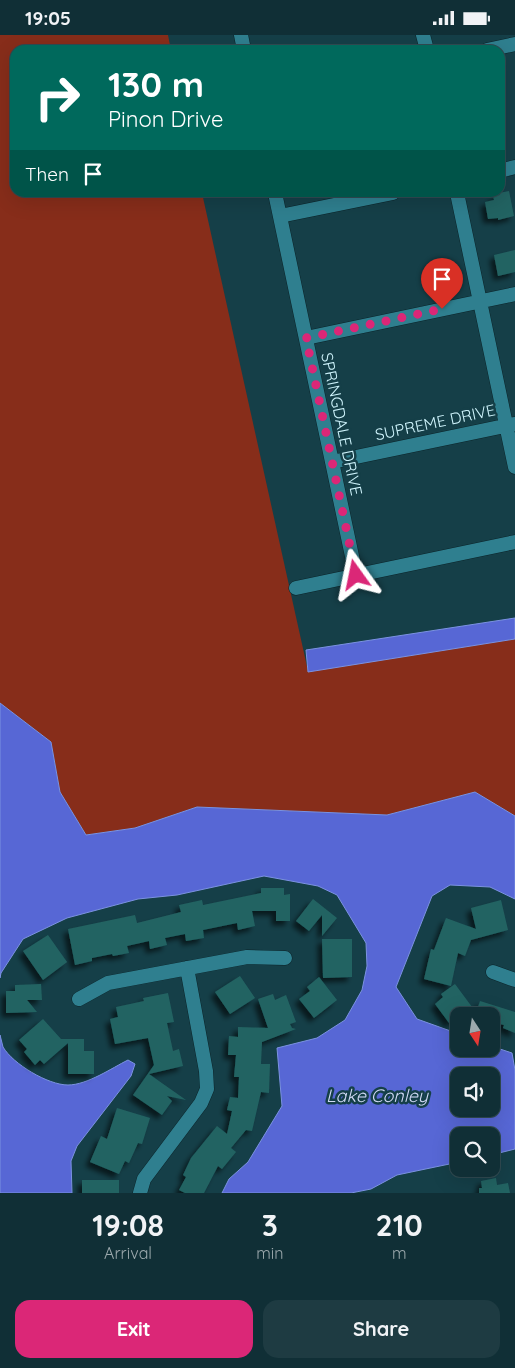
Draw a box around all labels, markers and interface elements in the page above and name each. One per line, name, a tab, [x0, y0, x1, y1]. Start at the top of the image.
text: 19:05	[25, 6, 71, 30]
text: 130 m	[108, 62, 204, 106]
icon: right	[25, 65, 90, 130]
text: Pinon Drive	[108, 105, 224, 133]
icon: arrive	[79, 160, 107, 188]
text: Then	[25, 162, 69, 186]
pin	[421, 258, 463, 309]
icon: arrive	[428, 265, 456, 293]
street label: SPRINGDALE DRIVE	[317, 351, 367, 497]
street label: SUPREME DRIVE	[373, 399, 497, 445]
position arrow	[329, 548, 381, 600]
north arrow	[450, 1007, 500, 1057]
map controls	[450, 1007, 500, 1177]
button: sound	[450, 1067, 500, 1117]
water label: Lake Conley	[326, 1084, 430, 1107]
button: search	[450, 1127, 500, 1177]
text: 19:08	[92, 1206, 164, 1244]
text: 3	[262, 1206, 278, 1244]
text: 210	[376, 1206, 423, 1244]
text: Arrival	[104, 1243, 152, 1263]
text: min	[256, 1243, 283, 1263]
text: m	[392, 1243, 406, 1263]
button: Exit	[15, 1300, 253, 1358]
button: Share	[263, 1300, 500, 1358]

